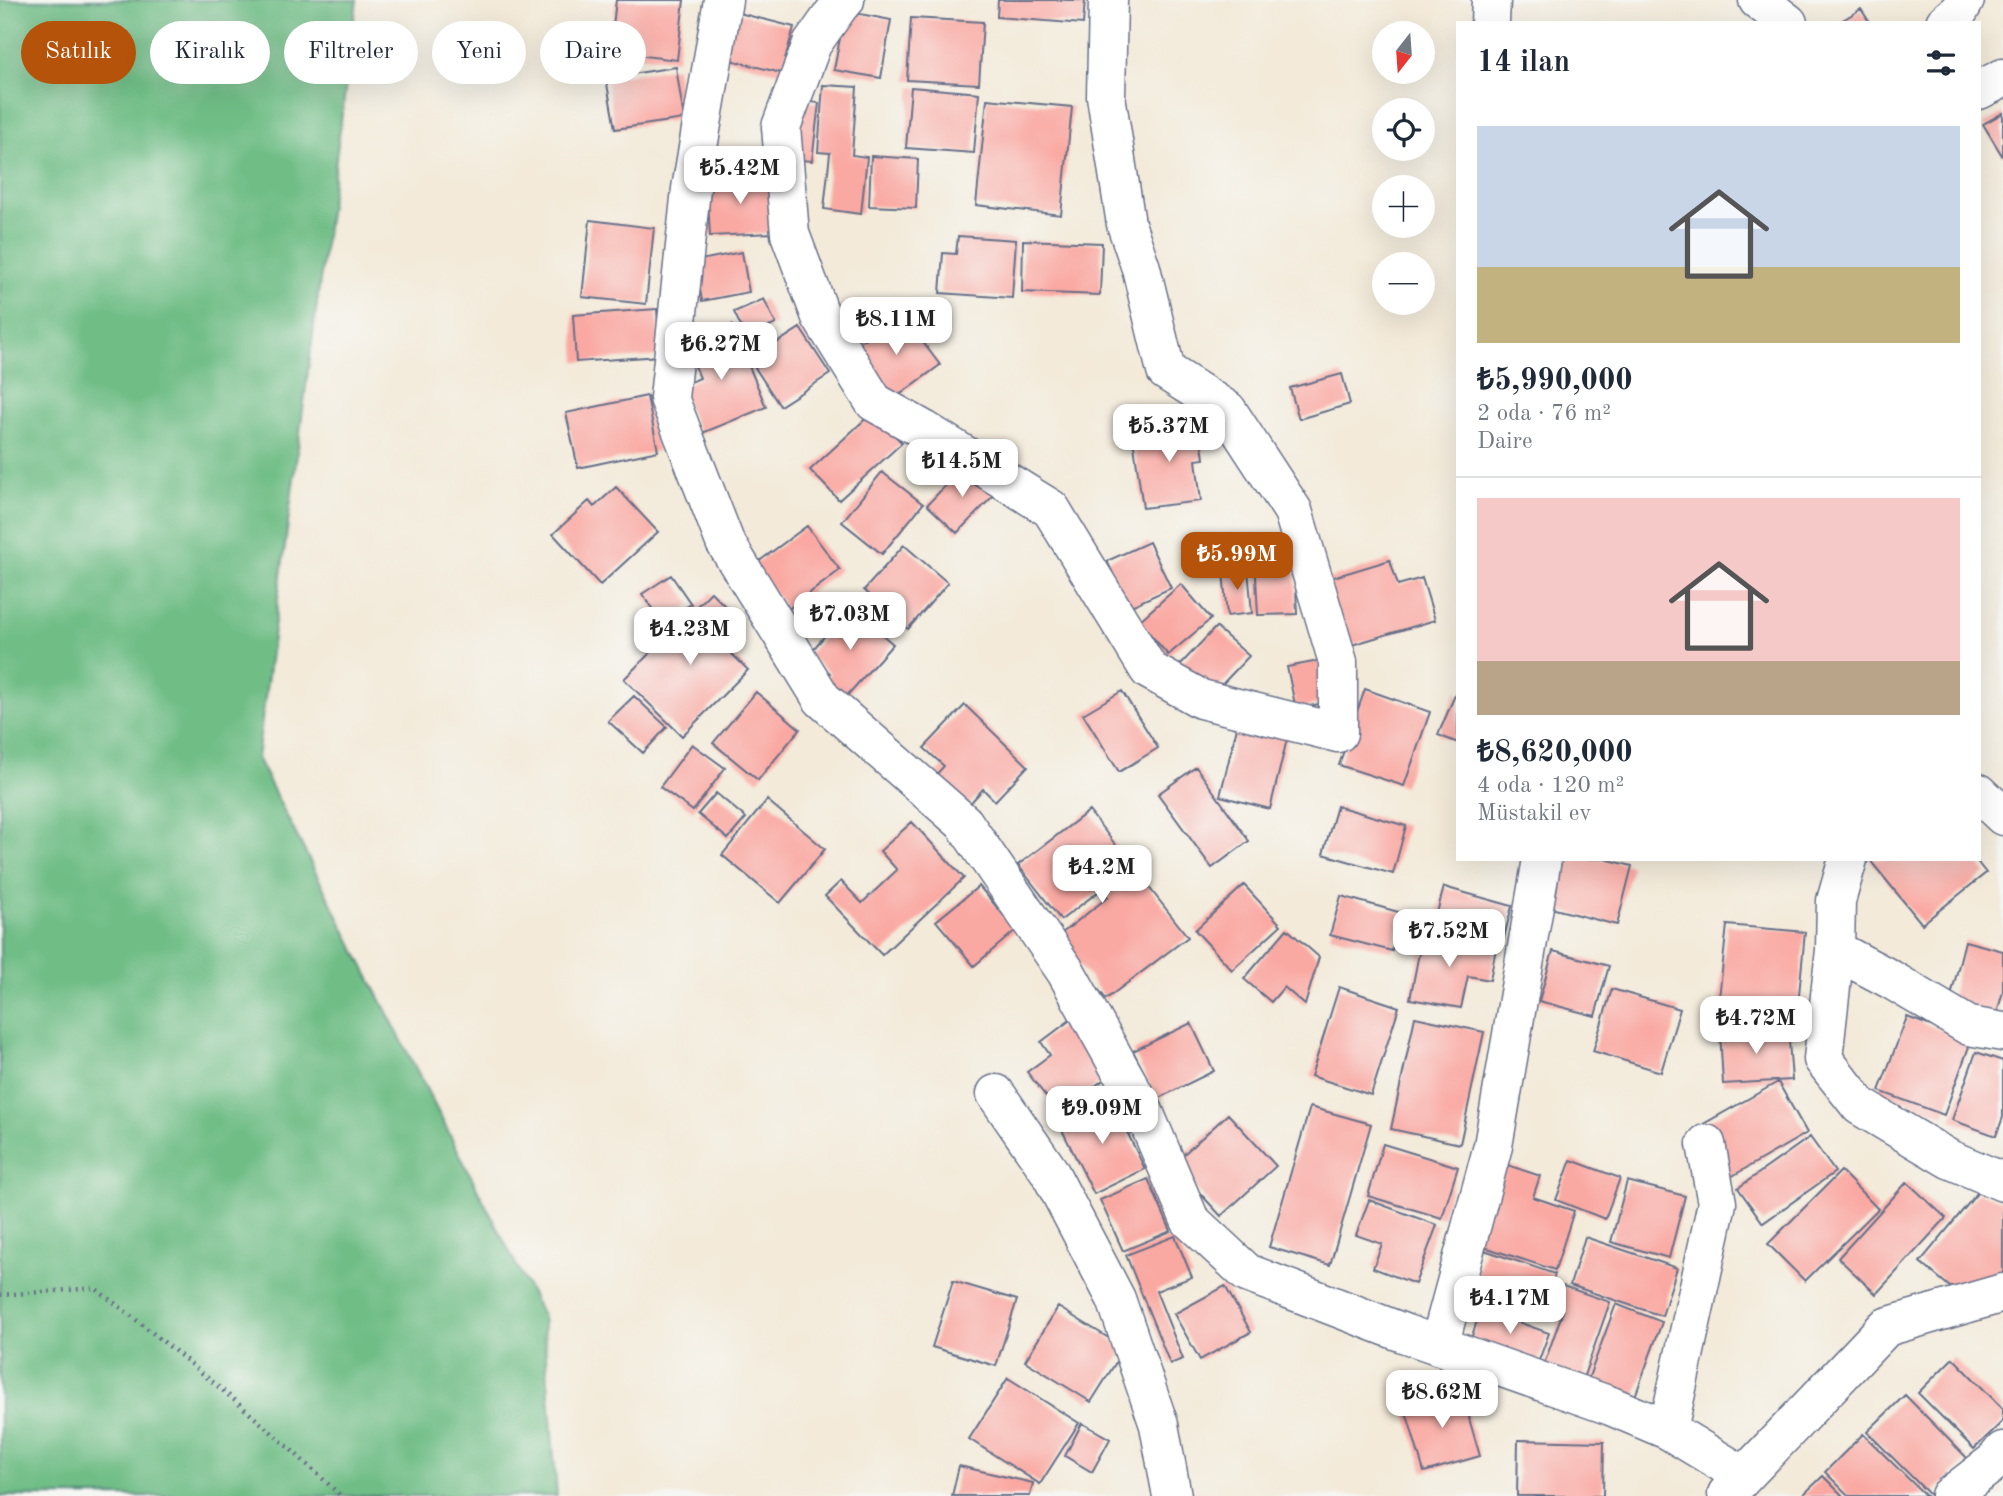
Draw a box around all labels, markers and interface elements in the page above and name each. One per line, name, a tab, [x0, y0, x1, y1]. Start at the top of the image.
chip: Satılık	[21, 21, 136, 84]
chip: Kiralık	[150, 21, 270, 84]
chip: Filtreler	[284, 21, 418, 84]
chip: Yeni	[432, 21, 526, 84]
chip: Daire	[540, 21, 646, 84]
north arrow	[1372, 21, 1435, 84]
map controls	[1372, 21, 1435, 315]
icon: filters	[1922, 44, 1960, 82]
text: 14 ilan	[1477, 48, 1570, 78]
button: locate	[1372, 98, 1435, 161]
pin: ₺5.42M	[683, 146, 797, 206]
text: ₺5.42M	[700, 157, 780, 180]
icon: home	[1656, 171, 1782, 297]
button: +	[1372, 175, 1435, 238]
button: −	[1372, 252, 1435, 315]
pin: ₺8.11M	[839, 298, 953, 357]
text: ₺8.11M	[856, 308, 936, 331]
pin: ₺6.27M	[664, 322, 778, 382]
text: ₺6.27M	[681, 333, 761, 356]
text: ₺5,990,000	[1477, 366, 1633, 396]
text: 2 oda · 76 m²	[1477, 402, 1611, 425]
pin: ₺5.37M	[1112, 405, 1226, 464]
text: ₺5.37M	[1129, 415, 1209, 438]
text: Daire	[1477, 430, 1533, 453]
pin: ₺14.5M	[905, 440, 1019, 499]
text: ₺14.5M	[922, 450, 1002, 473]
pin: ₺5.99M	[1180, 532, 1294, 592]
text: ₺5.99M	[1197, 543, 1277, 566]
icon: home	[1656, 543, 1782, 669]
pin: ₺7.03M	[793, 592, 907, 652]
text: ₺7.03M	[810, 603, 890, 626]
pin: ₺4.23M	[633, 608, 747, 667]
text: ₺4.23M	[650, 618, 730, 641]
text: ₺8,620,000	[1477, 738, 1633, 768]
text: 4 oda · 120 m²	[1477, 774, 1624, 797]
text: Müstakil ev	[1477, 802, 1592, 825]
pin: ₺4.2M	[1053, 846, 1151, 905]
text: ₺4.2M	[1069, 856, 1135, 879]
pin: ₺7.52M	[1392, 909, 1506, 969]
text: ₺7.52M	[1409, 920, 1489, 943]
pin: ₺4.72M	[1699, 996, 1813, 1056]
text: ₺4.72M	[1716, 1007, 1796, 1030]
pin: ₺9.09M	[1045, 1086, 1159, 1146]
text: ₺9.09M	[1062, 1097, 1142, 1120]
pin: ₺4.17M	[1453, 1276, 1567, 1336]
text: ₺4.17M	[1470, 1287, 1550, 1310]
pin: ₺8.62M	[1385, 1370, 1499, 1430]
text: ₺8.62M	[1402, 1381, 1482, 1404]

